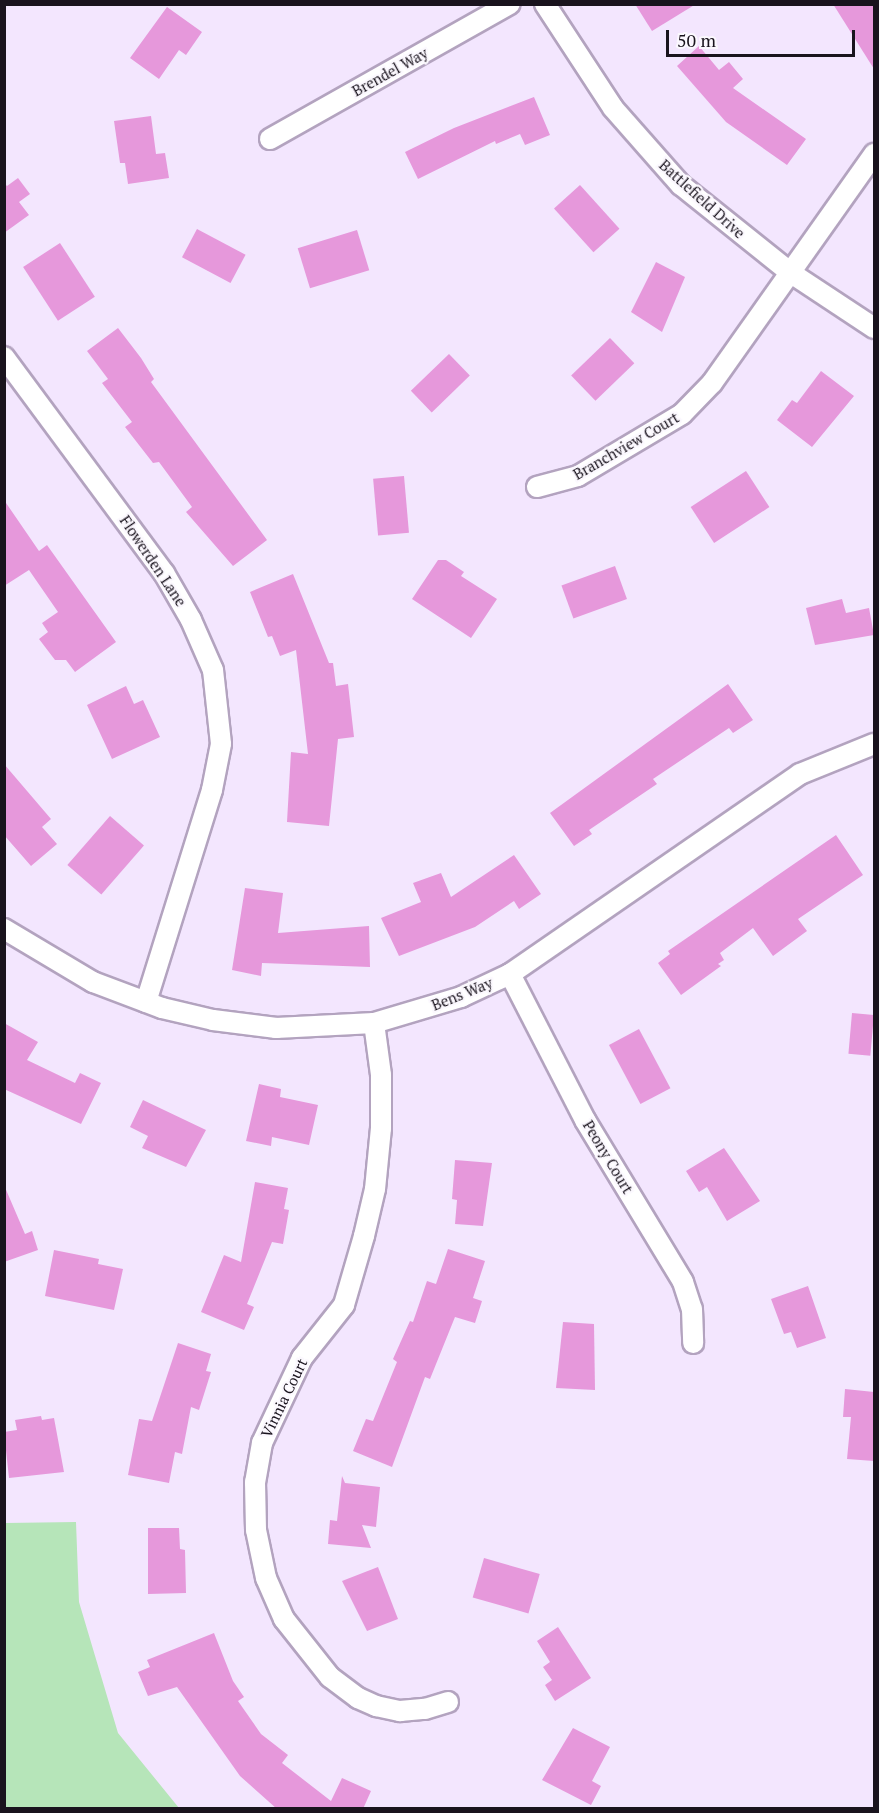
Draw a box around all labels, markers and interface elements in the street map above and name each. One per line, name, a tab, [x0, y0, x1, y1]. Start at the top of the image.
scale bar	[669, 18, 858, 56]
text: 50 m	[677, 28, 716, 52]
street label: Brendel Way	[349, 44, 431, 100]
street label: Battlefield Drive	[656, 156, 748, 242]
street label: Branchview Court	[570, 408, 682, 484]
street label: Flowerden Lane	[116, 512, 190, 610]
street label: Bens Way	[429, 974, 495, 1014]
street label: Peony Court	[579, 1117, 637, 1197]
street label: Vinnia Court	[257, 1355, 311, 1441]

